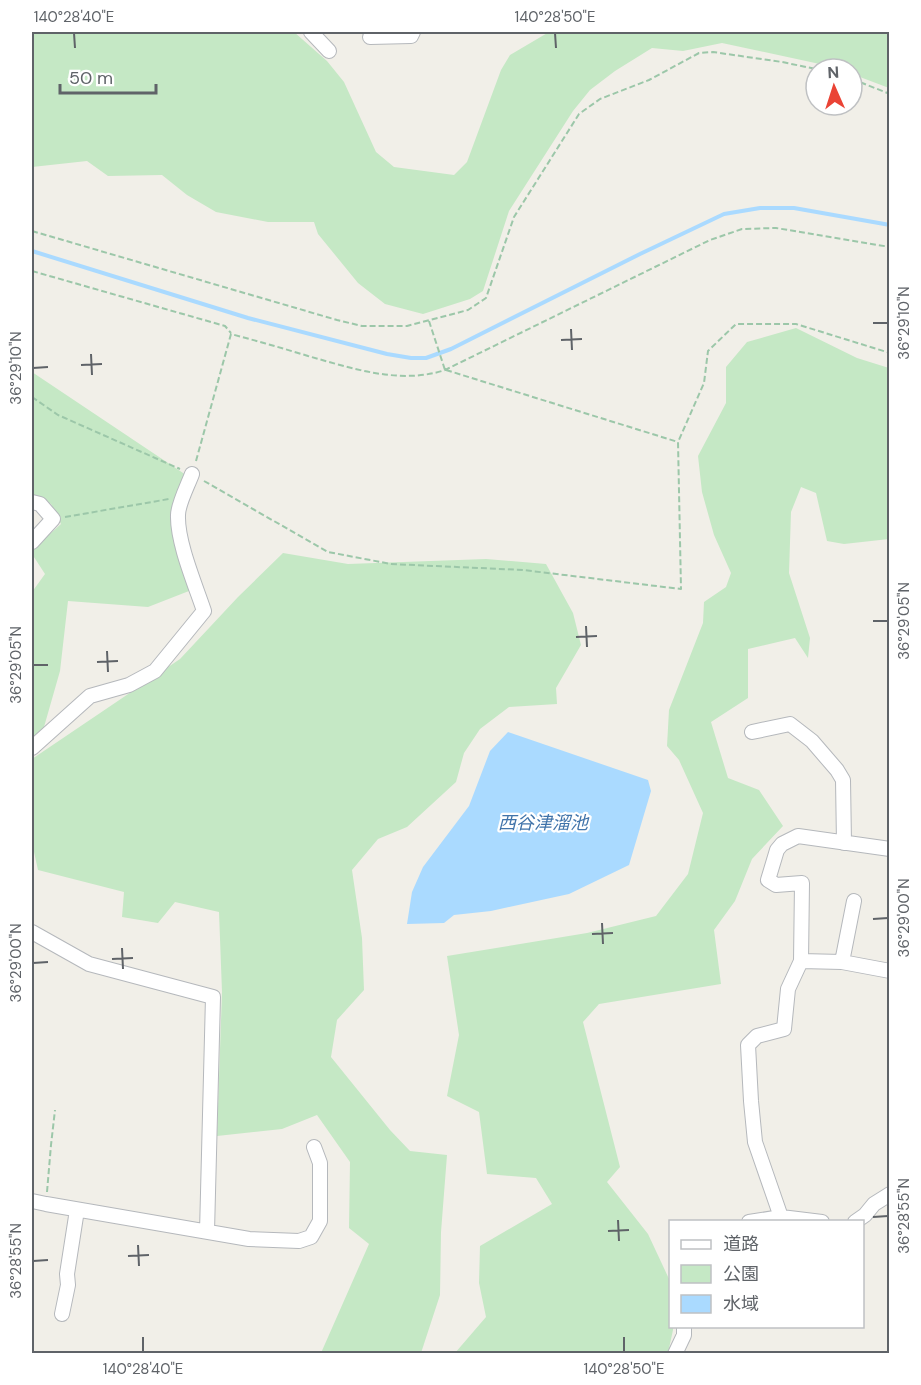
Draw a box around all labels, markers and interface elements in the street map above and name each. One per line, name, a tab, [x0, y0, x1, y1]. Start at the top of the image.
text: 140°28'40"E	[34, 7, 114, 27]
text: 140°28'50"E	[515, 7, 595, 27]
scale bar	[60, 57, 156, 95]
north arrow	[804, 57, 864, 117]
text: N	[827, 62, 840, 83]
text: 50 m	[69, 66, 113, 90]
text: 36°29'10"N	[894, 286, 914, 360]
text: 36°29'10"N	[6, 331, 26, 405]
text: 36°29'05"N	[894, 582, 914, 660]
text: 36°29'05"N	[6, 626, 26, 704]
water label: 西谷津溜池	[498, 811, 590, 835]
text: 36°29'00"N	[894, 879, 914, 957]
text: 36°29'00"N	[6, 924, 26, 1002]
text: 36°28'55"N	[894, 1178, 914, 1254]
legend	[669, 1220, 864, 1328]
text: 36°28'55"N	[6, 1223, 26, 1299]
text: 道路	[723, 1232, 759, 1256]
text: 公園	[723, 1262, 759, 1286]
text: 水域	[723, 1292, 759, 1316]
text: 140°28'40"E	[103, 1359, 183, 1379]
text: 140°28'50"E	[584, 1359, 664, 1379]

